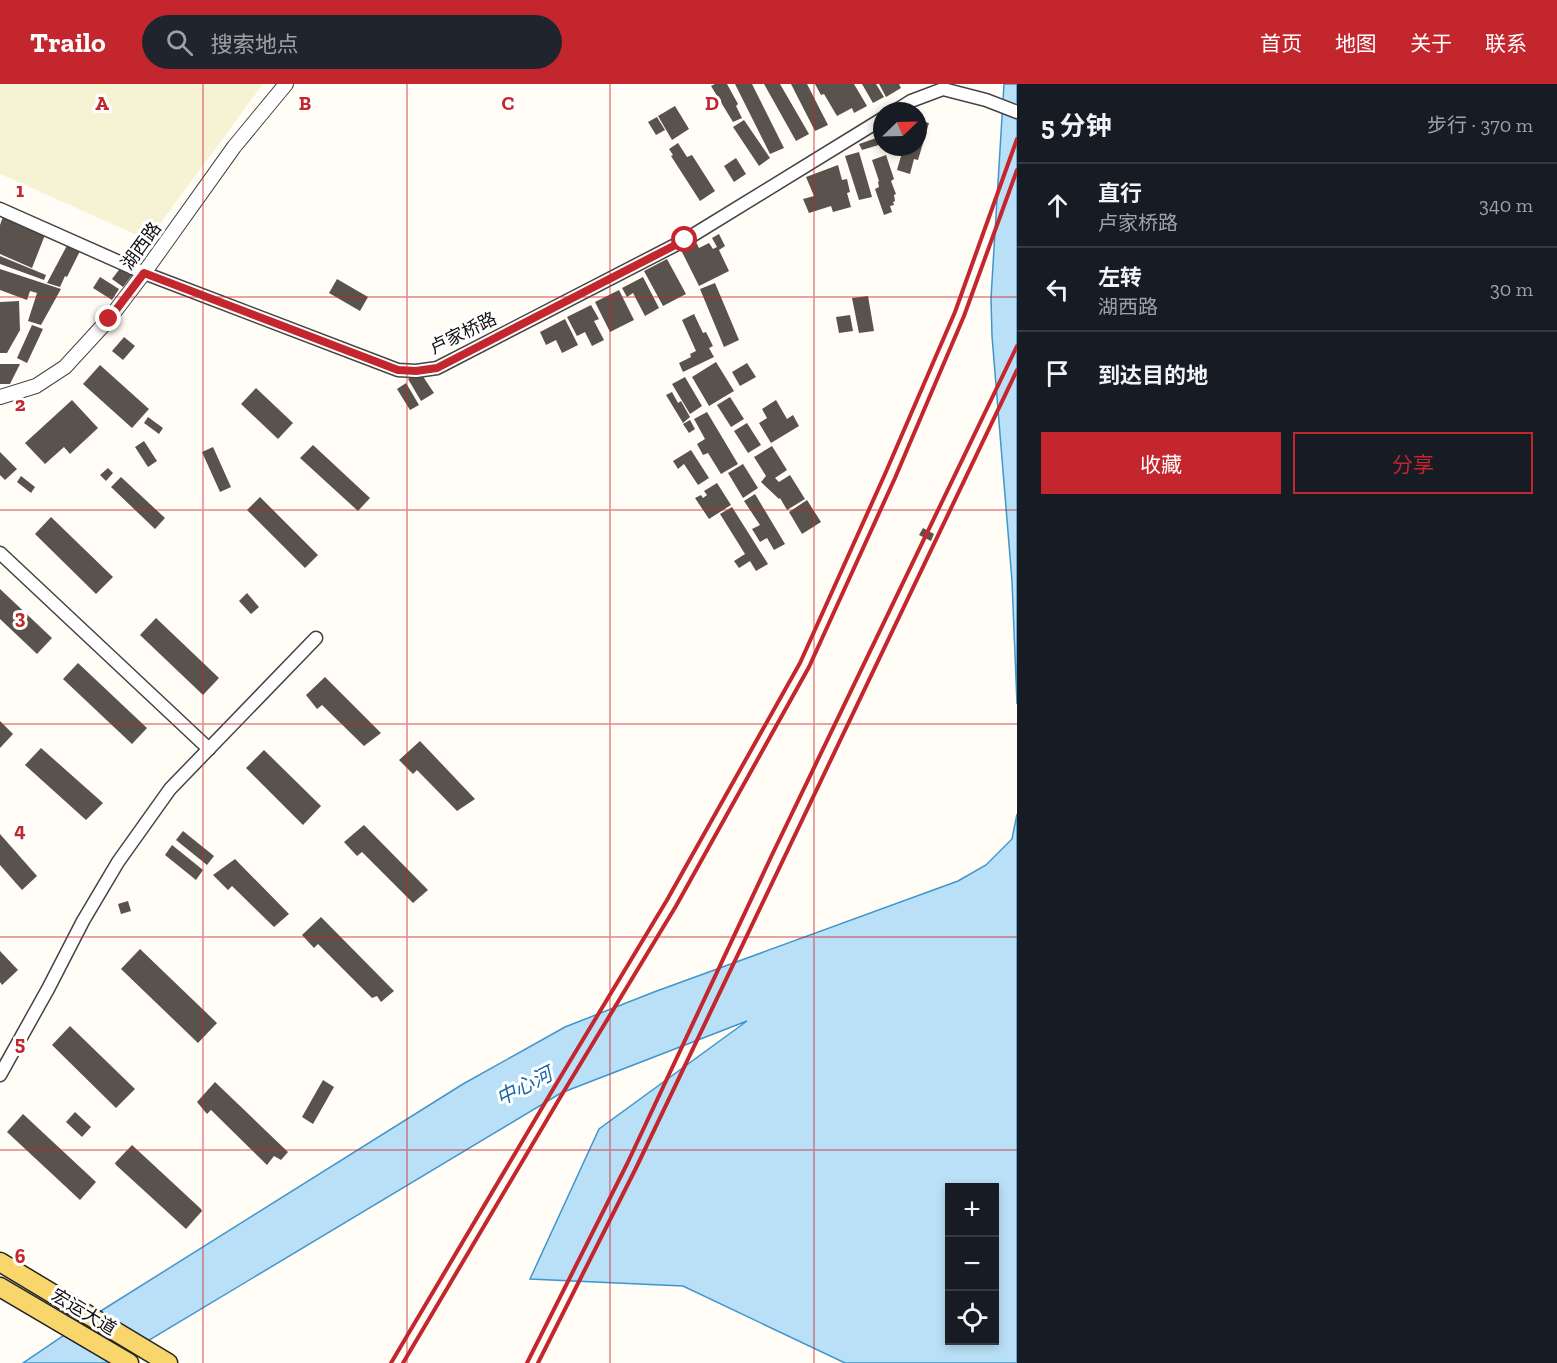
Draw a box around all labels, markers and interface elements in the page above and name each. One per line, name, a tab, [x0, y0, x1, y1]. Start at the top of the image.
search box	[142, 15, 562, 69]
text: Trailo	[30, 26, 106, 59]
icon: search	[163, 26, 196, 59]
text: 搜索地点	[211, 31, 299, 58]
text: 首页	[1260, 31, 1302, 56]
text: 地图	[1335, 31, 1377, 56]
text: 关于	[1410, 31, 1452, 56]
text: 联系	[1485, 31, 1527, 56]
text: A	[95, 91, 109, 115]
text: B	[299, 91, 311, 115]
text: C	[502, 91, 515, 115]
text: D	[705, 91, 719, 115]
north arrow	[873, 102, 927, 156]
text: 5 分钟	[1041, 110, 1111, 142]
text: 步行 · 370 m	[1427, 113, 1533, 137]
text: 1	[16, 178, 24, 202]
text: 直行	[1098, 180, 1142, 207]
icon: ahead	[1041, 189, 1074, 222]
text: 340 m	[1479, 193, 1533, 217]
text: 卢家桥路	[1098, 211, 1178, 235]
street label: 湖西路	[116, 218, 166, 274]
route start	[671, 226, 697, 252]
text: 左转	[1098, 264, 1142, 291]
icon: left	[1041, 273, 1074, 306]
text: 30 m	[1490, 277, 1533, 301]
text: 湖西路	[1098, 295, 1158, 319]
route end	[95, 305, 121, 331]
street label: 卢家桥路	[426, 307, 500, 359]
icon: arrive	[1041, 357, 1074, 390]
text: 到达目的地	[1098, 362, 1208, 389]
text: 2	[15, 392, 26, 416]
button: 收藏	[1041, 432, 1281, 494]
button: 分享	[1293, 432, 1533, 494]
text: 3	[15, 605, 26, 629]
text: 4	[14, 818, 26, 842]
text: 5	[15, 1031, 25, 1055]
water label: 中心河	[492, 1060, 560, 1110]
map controls	[945, 1183, 999, 1345]
button: +	[945, 1183, 999, 1237]
button: −	[945, 1237, 999, 1291]
text: 6	[15, 1244, 26, 1268]
street label: 宏运大道	[47, 1284, 121, 1340]
button: locate	[945, 1291, 999, 1345]

